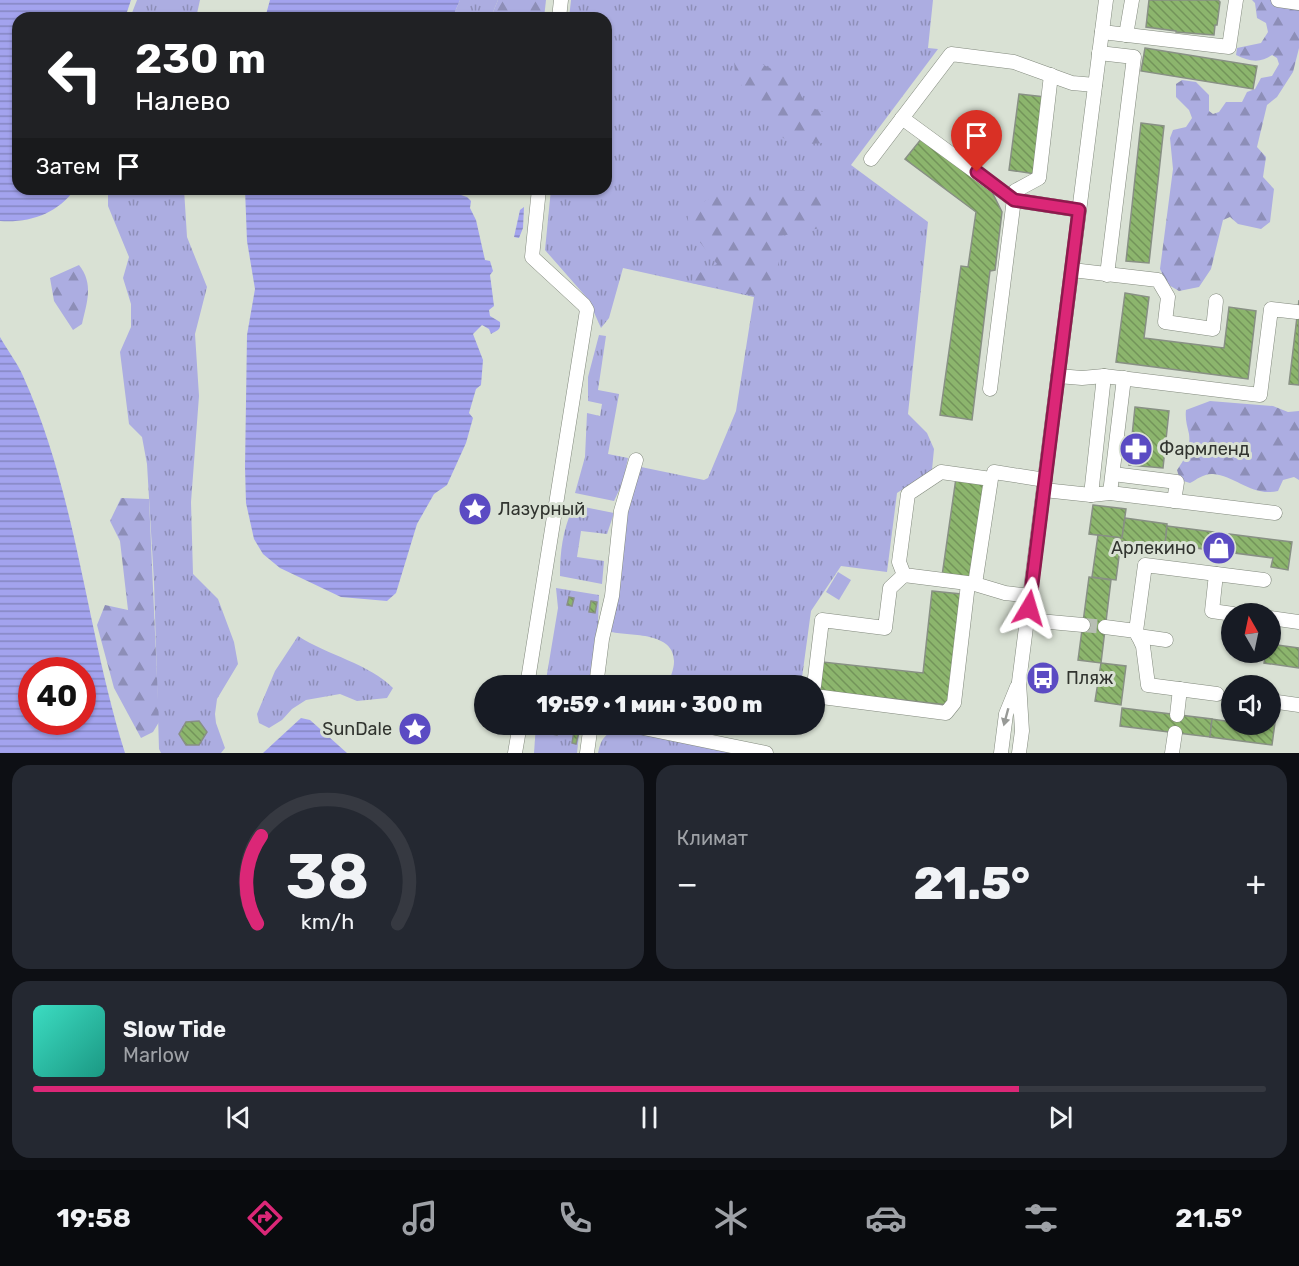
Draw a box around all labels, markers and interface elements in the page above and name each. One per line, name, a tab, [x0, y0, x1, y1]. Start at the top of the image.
text: 230 m	[135, 34, 266, 84]
icon: left	[36, 36, 114, 114]
text: Налево	[135, 85, 231, 117]
pin	[951, 110, 1002, 172]
icon: arrive	[960, 119, 993, 152]
icon: arrive	[112, 150, 145, 183]
text: Затем	[36, 153, 100, 180]
pharmacy icon: Фармленд	[1118, 431, 1154, 467]
place label: Фармленд	[1159, 438, 1250, 460]
place icon: Лазурный	[457, 491, 493, 527]
place label: Лазурный	[498, 498, 585, 520]
shop icon: Арлекино	[1201, 530, 1237, 566]
place label: Арлекино	[1111, 537, 1196, 559]
position arrow	[997, 576, 1061, 640]
north arrow	[1221, 603, 1281, 663]
map controls	[1221, 603, 1281, 735]
speed limit sign: 40	[18, 657, 96, 735]
bus stop icon: Пляж	[1025, 660, 1061, 696]
place label: Пляж	[1066, 667, 1113, 689]
button: sound	[1221, 675, 1281, 735]
text: 19:59 · 1 мин · 300 m	[537, 691, 762, 718]
one-way arrow	[1001, 708, 1011, 726]
place icon: SunDale	[397, 711, 433, 747]
place label: SunDale	[322, 718, 392, 740]
text: Климат	[677, 826, 748, 850]
text: 38	[286, 840, 369, 914]
text: 21.5°	[913, 857, 1030, 910]
text: −	[677, 864, 698, 903]
text: +	[1245, 864, 1266, 903]
text: km/h	[301, 909, 355, 934]
text: Slow Tide	[123, 1016, 226, 1043]
text: Marlow	[123, 1043, 190, 1067]
icon: previous	[222, 1101, 255, 1134]
icon: pause	[633, 1101, 666, 1134]
icon: next	[1044, 1101, 1077, 1134]
icon: directions	[244, 1197, 286, 1239]
icon: music	[399, 1197, 441, 1239]
icon: phone	[554, 1197, 596, 1239]
icon: climate	[710, 1197, 752, 1239]
icon: car	[865, 1197, 907, 1239]
icon: filters	[1020, 1197, 1062, 1239]
text: 19:58	[57, 1202, 131, 1234]
text: 21.5°	[1175, 1202, 1242, 1234]

